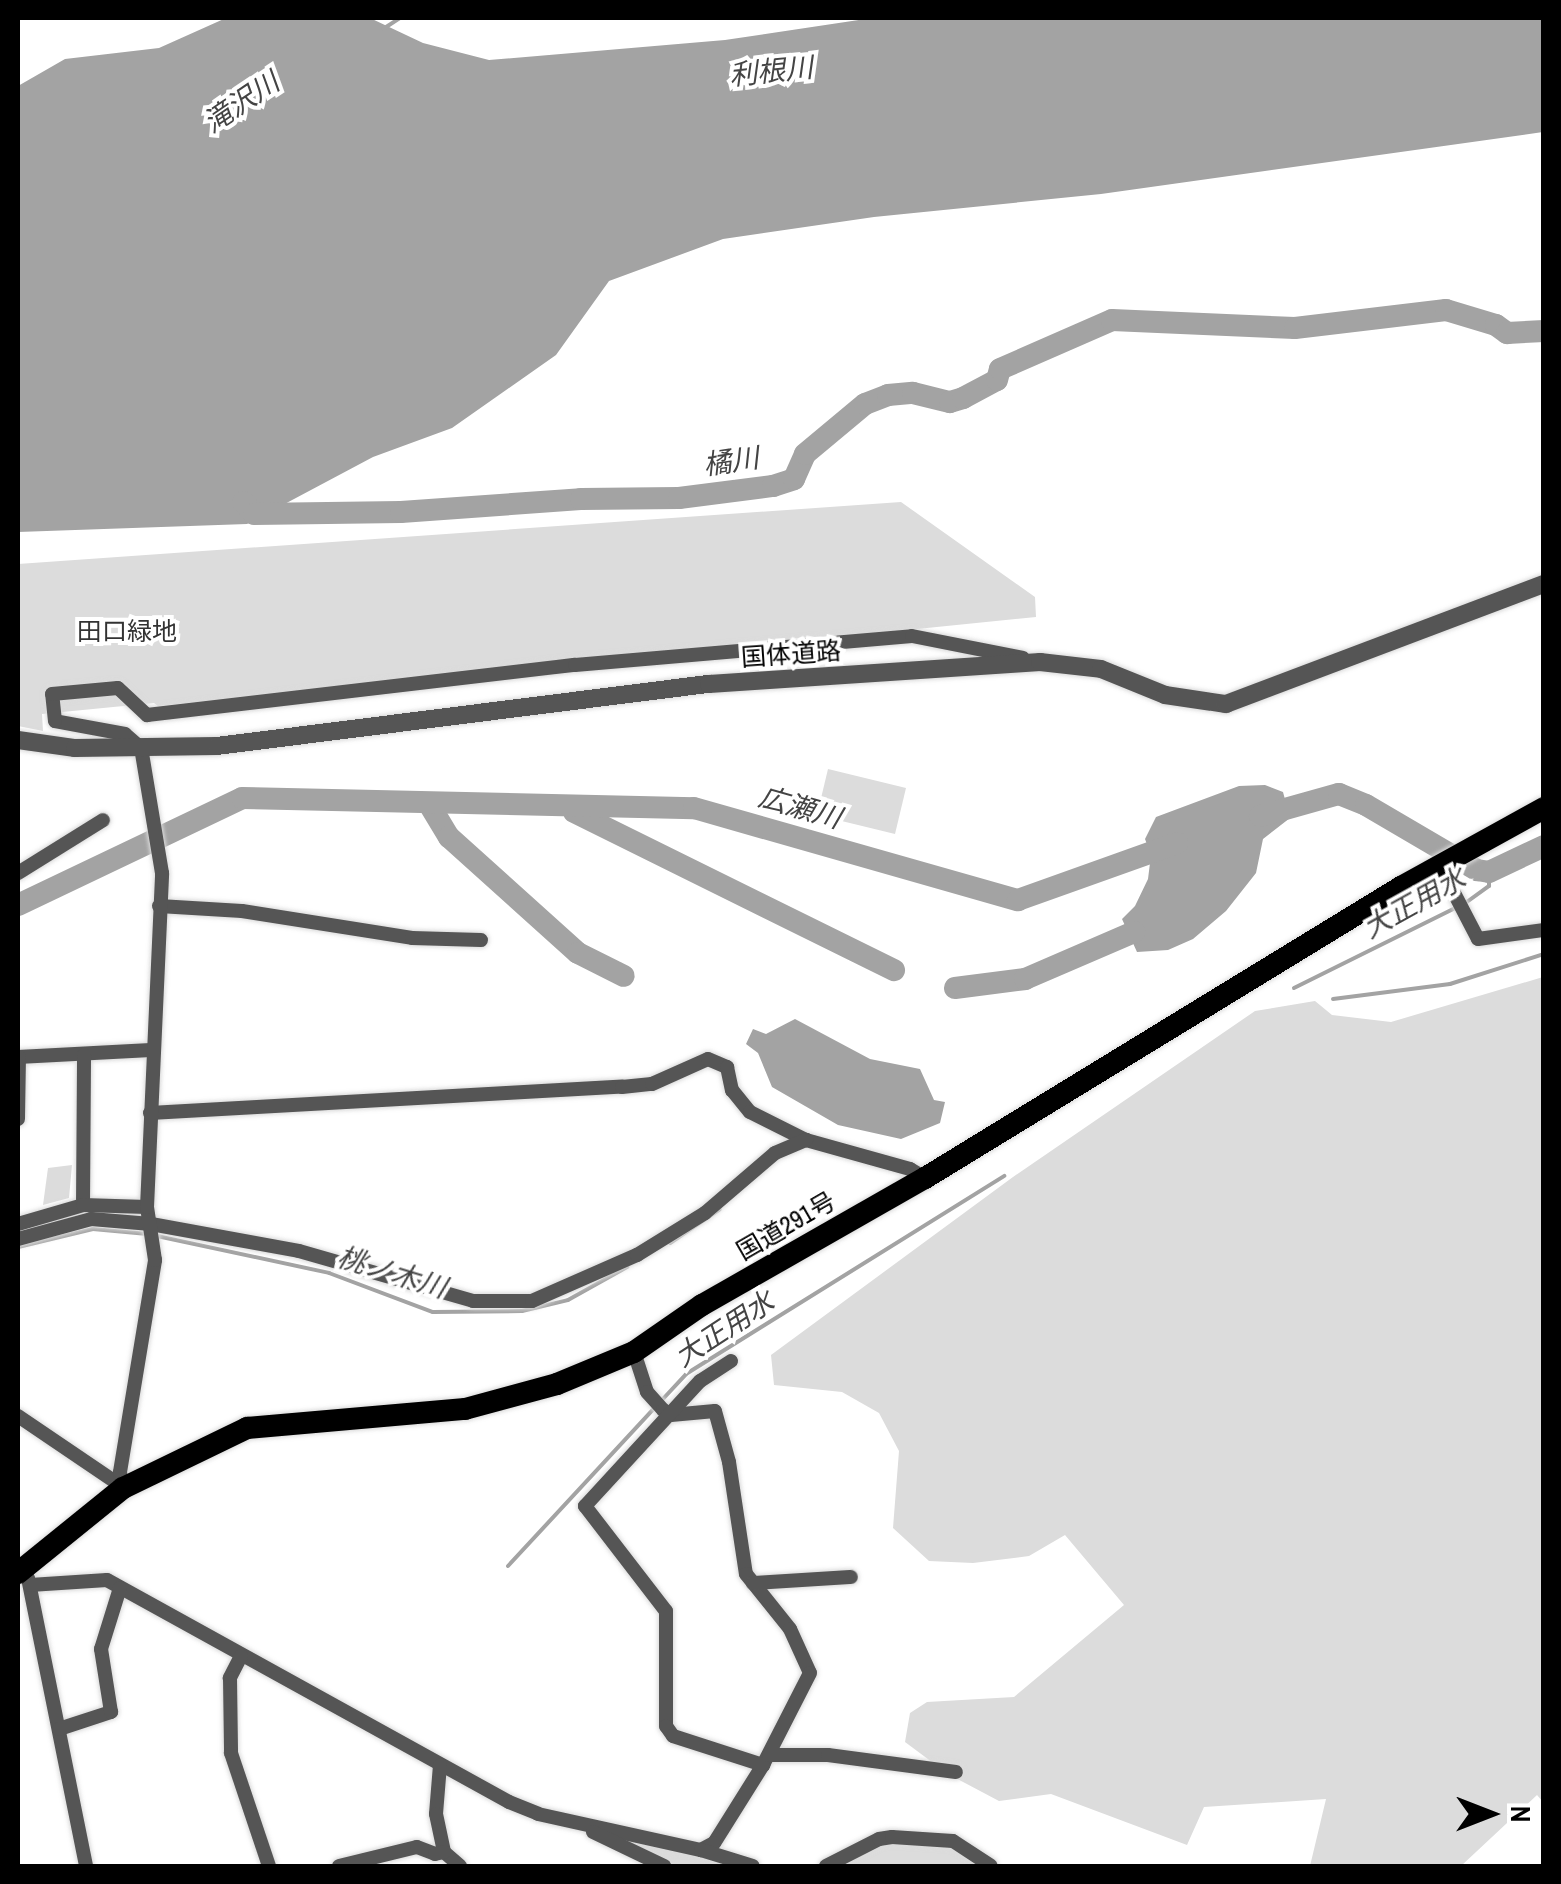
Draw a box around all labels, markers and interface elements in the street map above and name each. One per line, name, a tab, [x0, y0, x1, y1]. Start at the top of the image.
water label: 利根川	[727, 50, 815, 92]
water label: 滝沢川	[197, 65, 285, 139]
water label: 橘川	[701, 440, 761, 482]
park label: 田口緑地	[77, 616, 177, 646]
street label: 国体道路	[740, 636, 842, 672]
water label: 広瀬川	[755, 779, 845, 835]
water label: 大正用水	[1357, 861, 1471, 945]
street label: 国道291号	[731, 1186, 841, 1266]
water label: 桃ノ木川	[334, 1240, 450, 1304]
water label: 大正用水	[668, 1284, 780, 1374]
north arrow	[1441, 1764, 1541, 1864]
text: N	[1502, 1806, 1540, 1822]

